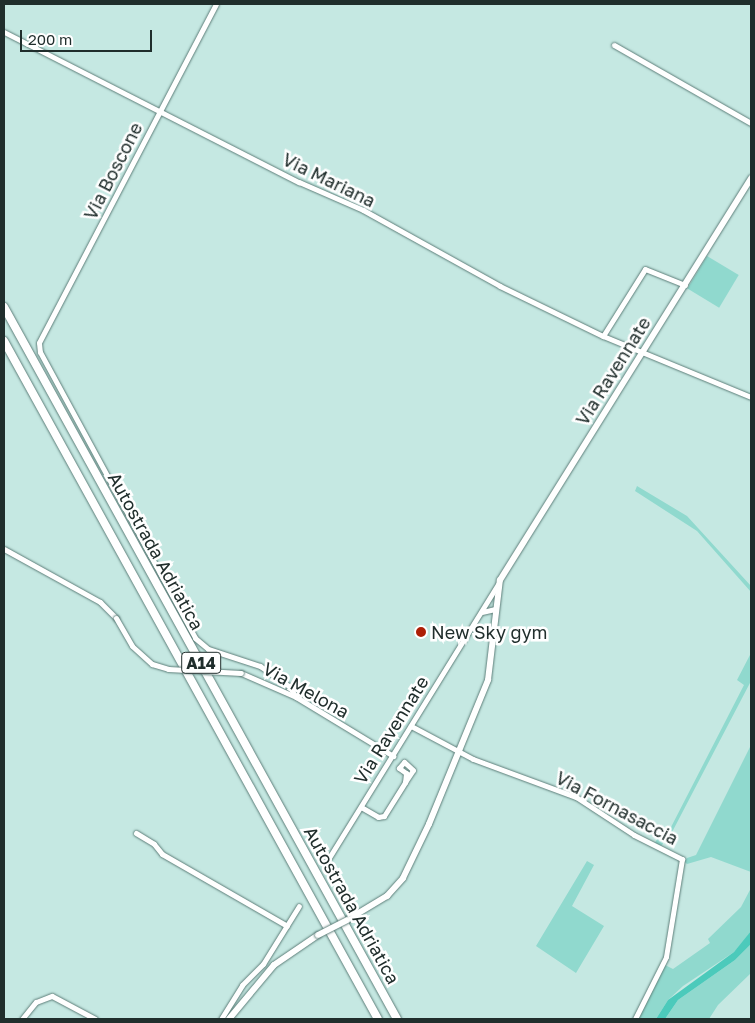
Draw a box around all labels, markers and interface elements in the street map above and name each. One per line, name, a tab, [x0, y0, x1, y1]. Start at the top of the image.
scale bar	[22, 20, 155, 52]
text: 200 m	[28, 30, 72, 48]
street label: Via Boscone	[79, 119, 147, 223]
street label: Via Mariana	[279, 148, 379, 212]
street label: Via Ravennate	[571, 313, 655, 429]
street label: Autostrada Adriatica	[104, 468, 208, 634]
place label: New Sky gym	[431, 621, 548, 643]
marker: New Sky gym	[415, 626, 427, 638]
road number: A14	[181, 650, 221, 676]
street label: Via Melona	[259, 658, 353, 722]
street label: Via Ravennate	[349, 672, 433, 788]
street label: Via Fornasaccia	[552, 767, 682, 849]
street label: Autostrada Adriatica	[300, 822, 404, 988]

